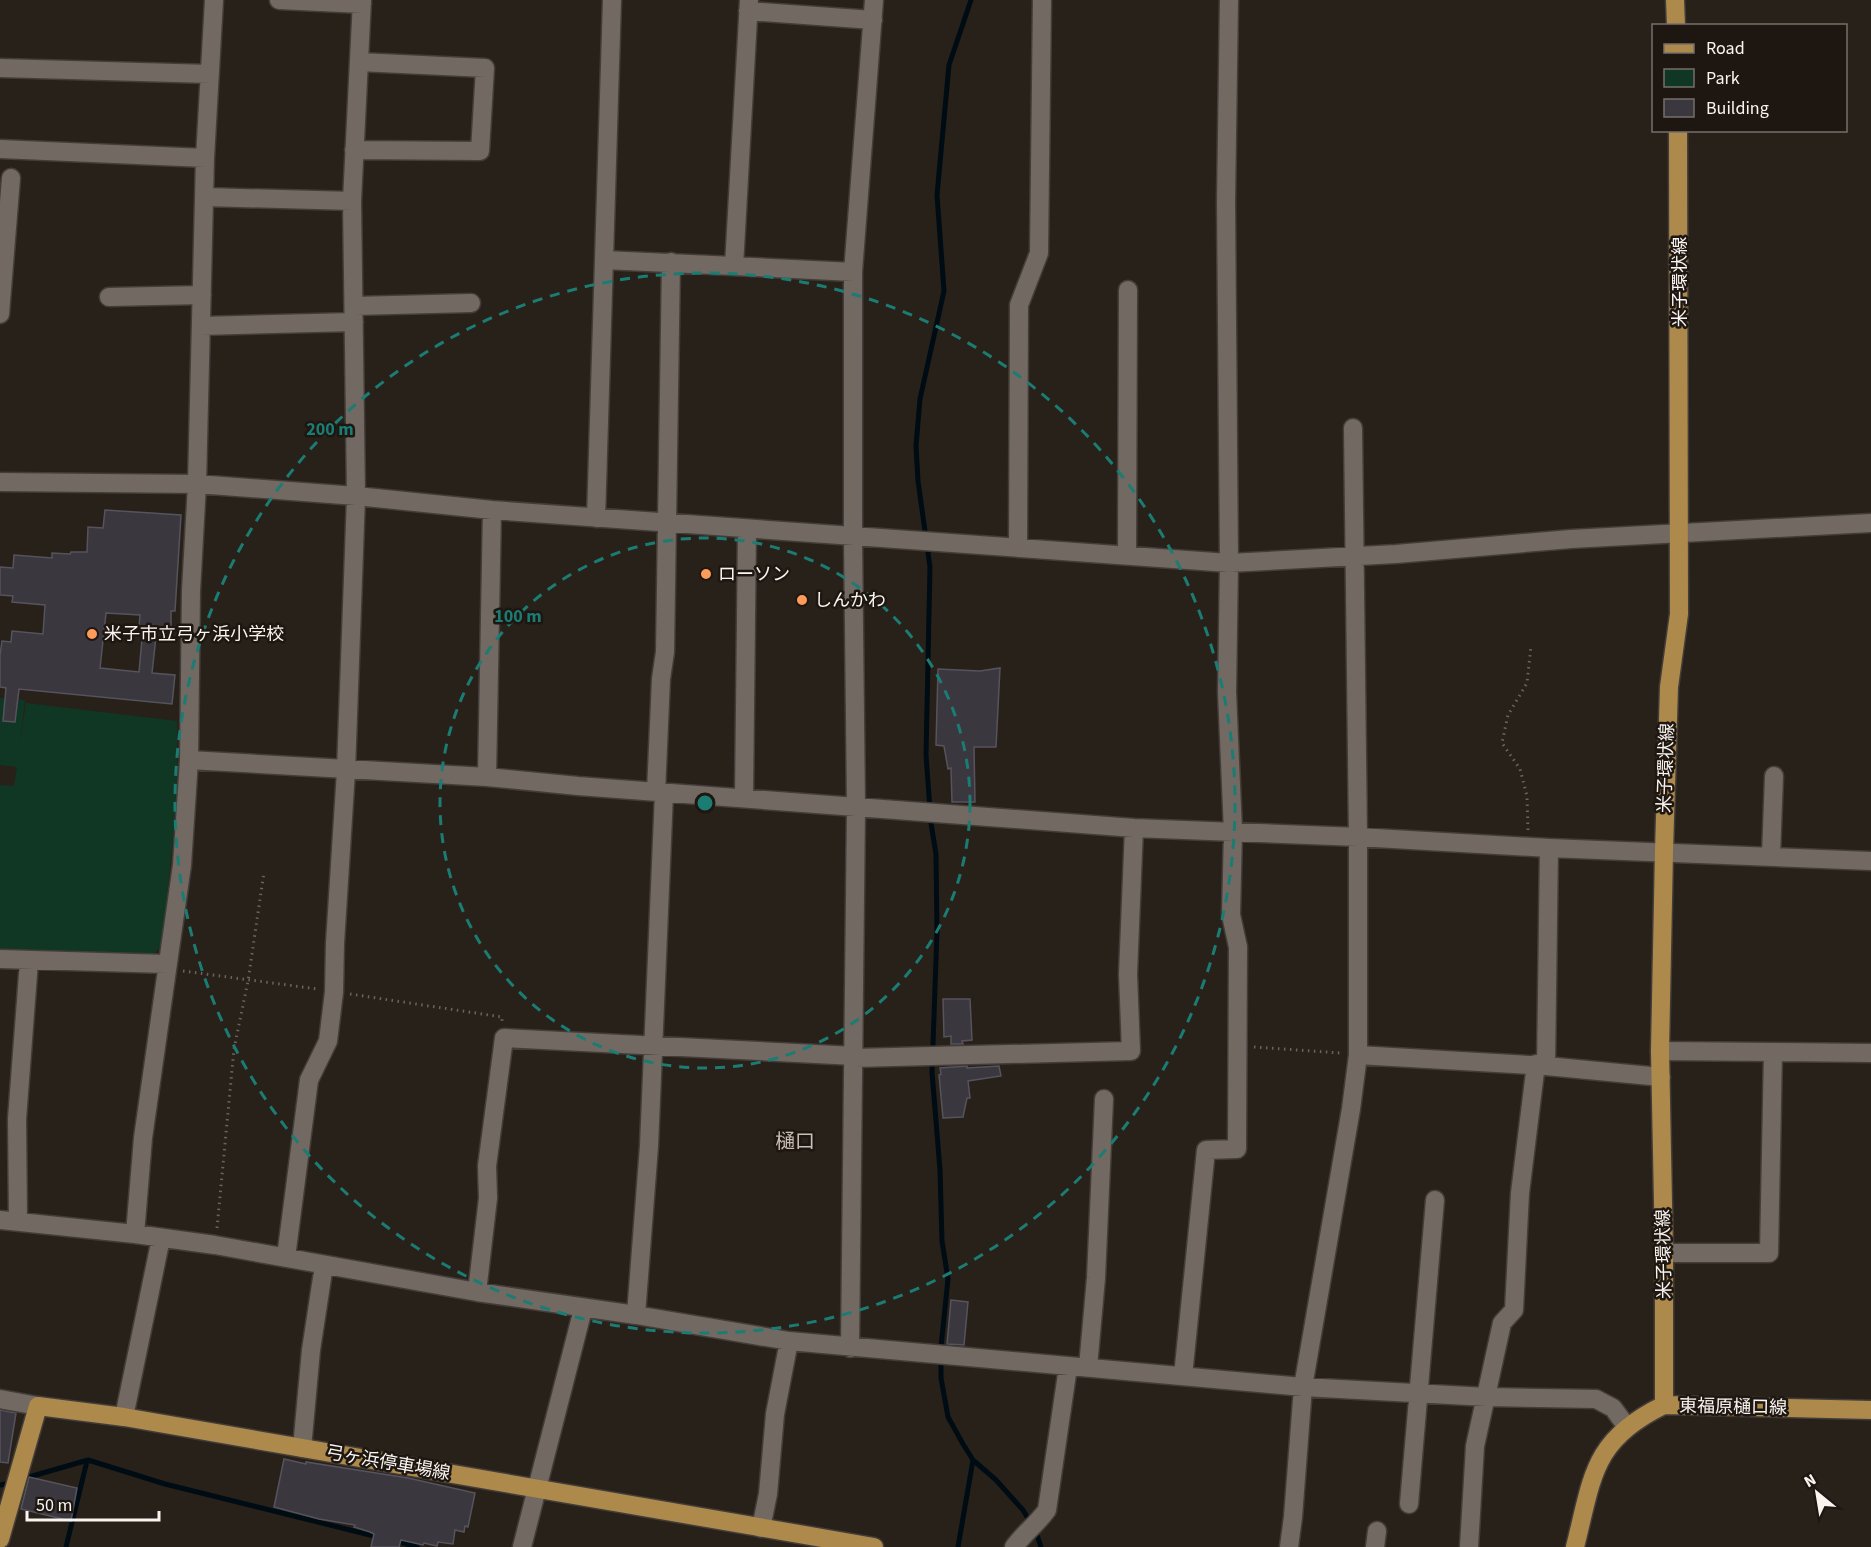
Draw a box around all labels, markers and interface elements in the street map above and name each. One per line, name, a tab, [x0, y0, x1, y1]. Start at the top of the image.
legend	[1652, 24, 1847, 132]
text: Road	[1706, 36, 1745, 61]
text: Park	[1706, 66, 1740, 91]
text: Building	[1706, 96, 1769, 121]
street label: 米子環状線	[1668, 237, 1693, 327]
text: 200 m	[306, 417, 354, 442]
place label: ローソン	[718, 562, 790, 587]
marker: ローソン	[699, 567, 713, 581]
place label: しんかわ	[814, 588, 886, 613]
marker: しんかわ	[795, 593, 809, 607]
text: 100 m	[494, 604, 542, 629]
place label: 米子市立弓ヶ浜小学校	[104, 622, 284, 647]
marker: 米子市立弓ヶ浜小学校	[85, 627, 99, 641]
street label: 米子環状線	[1652, 723, 1680, 813]
centre of rings	[695, 793, 715, 813]
district label: 樋口	[775, 1128, 815, 1156]
street label: 米子環状線	[1651, 1209, 1677, 1299]
street label: 東福原樋口線	[1679, 1394, 1787, 1420]
street label: 弓ヶ浜停車場線	[324, 1440, 452, 1486]
north arrow	[1787, 1463, 1847, 1523]
text: N	[1800, 1469, 1820, 1493]
scale bar	[27, 1484, 159, 1522]
text: 50 m	[36, 1493, 72, 1518]

